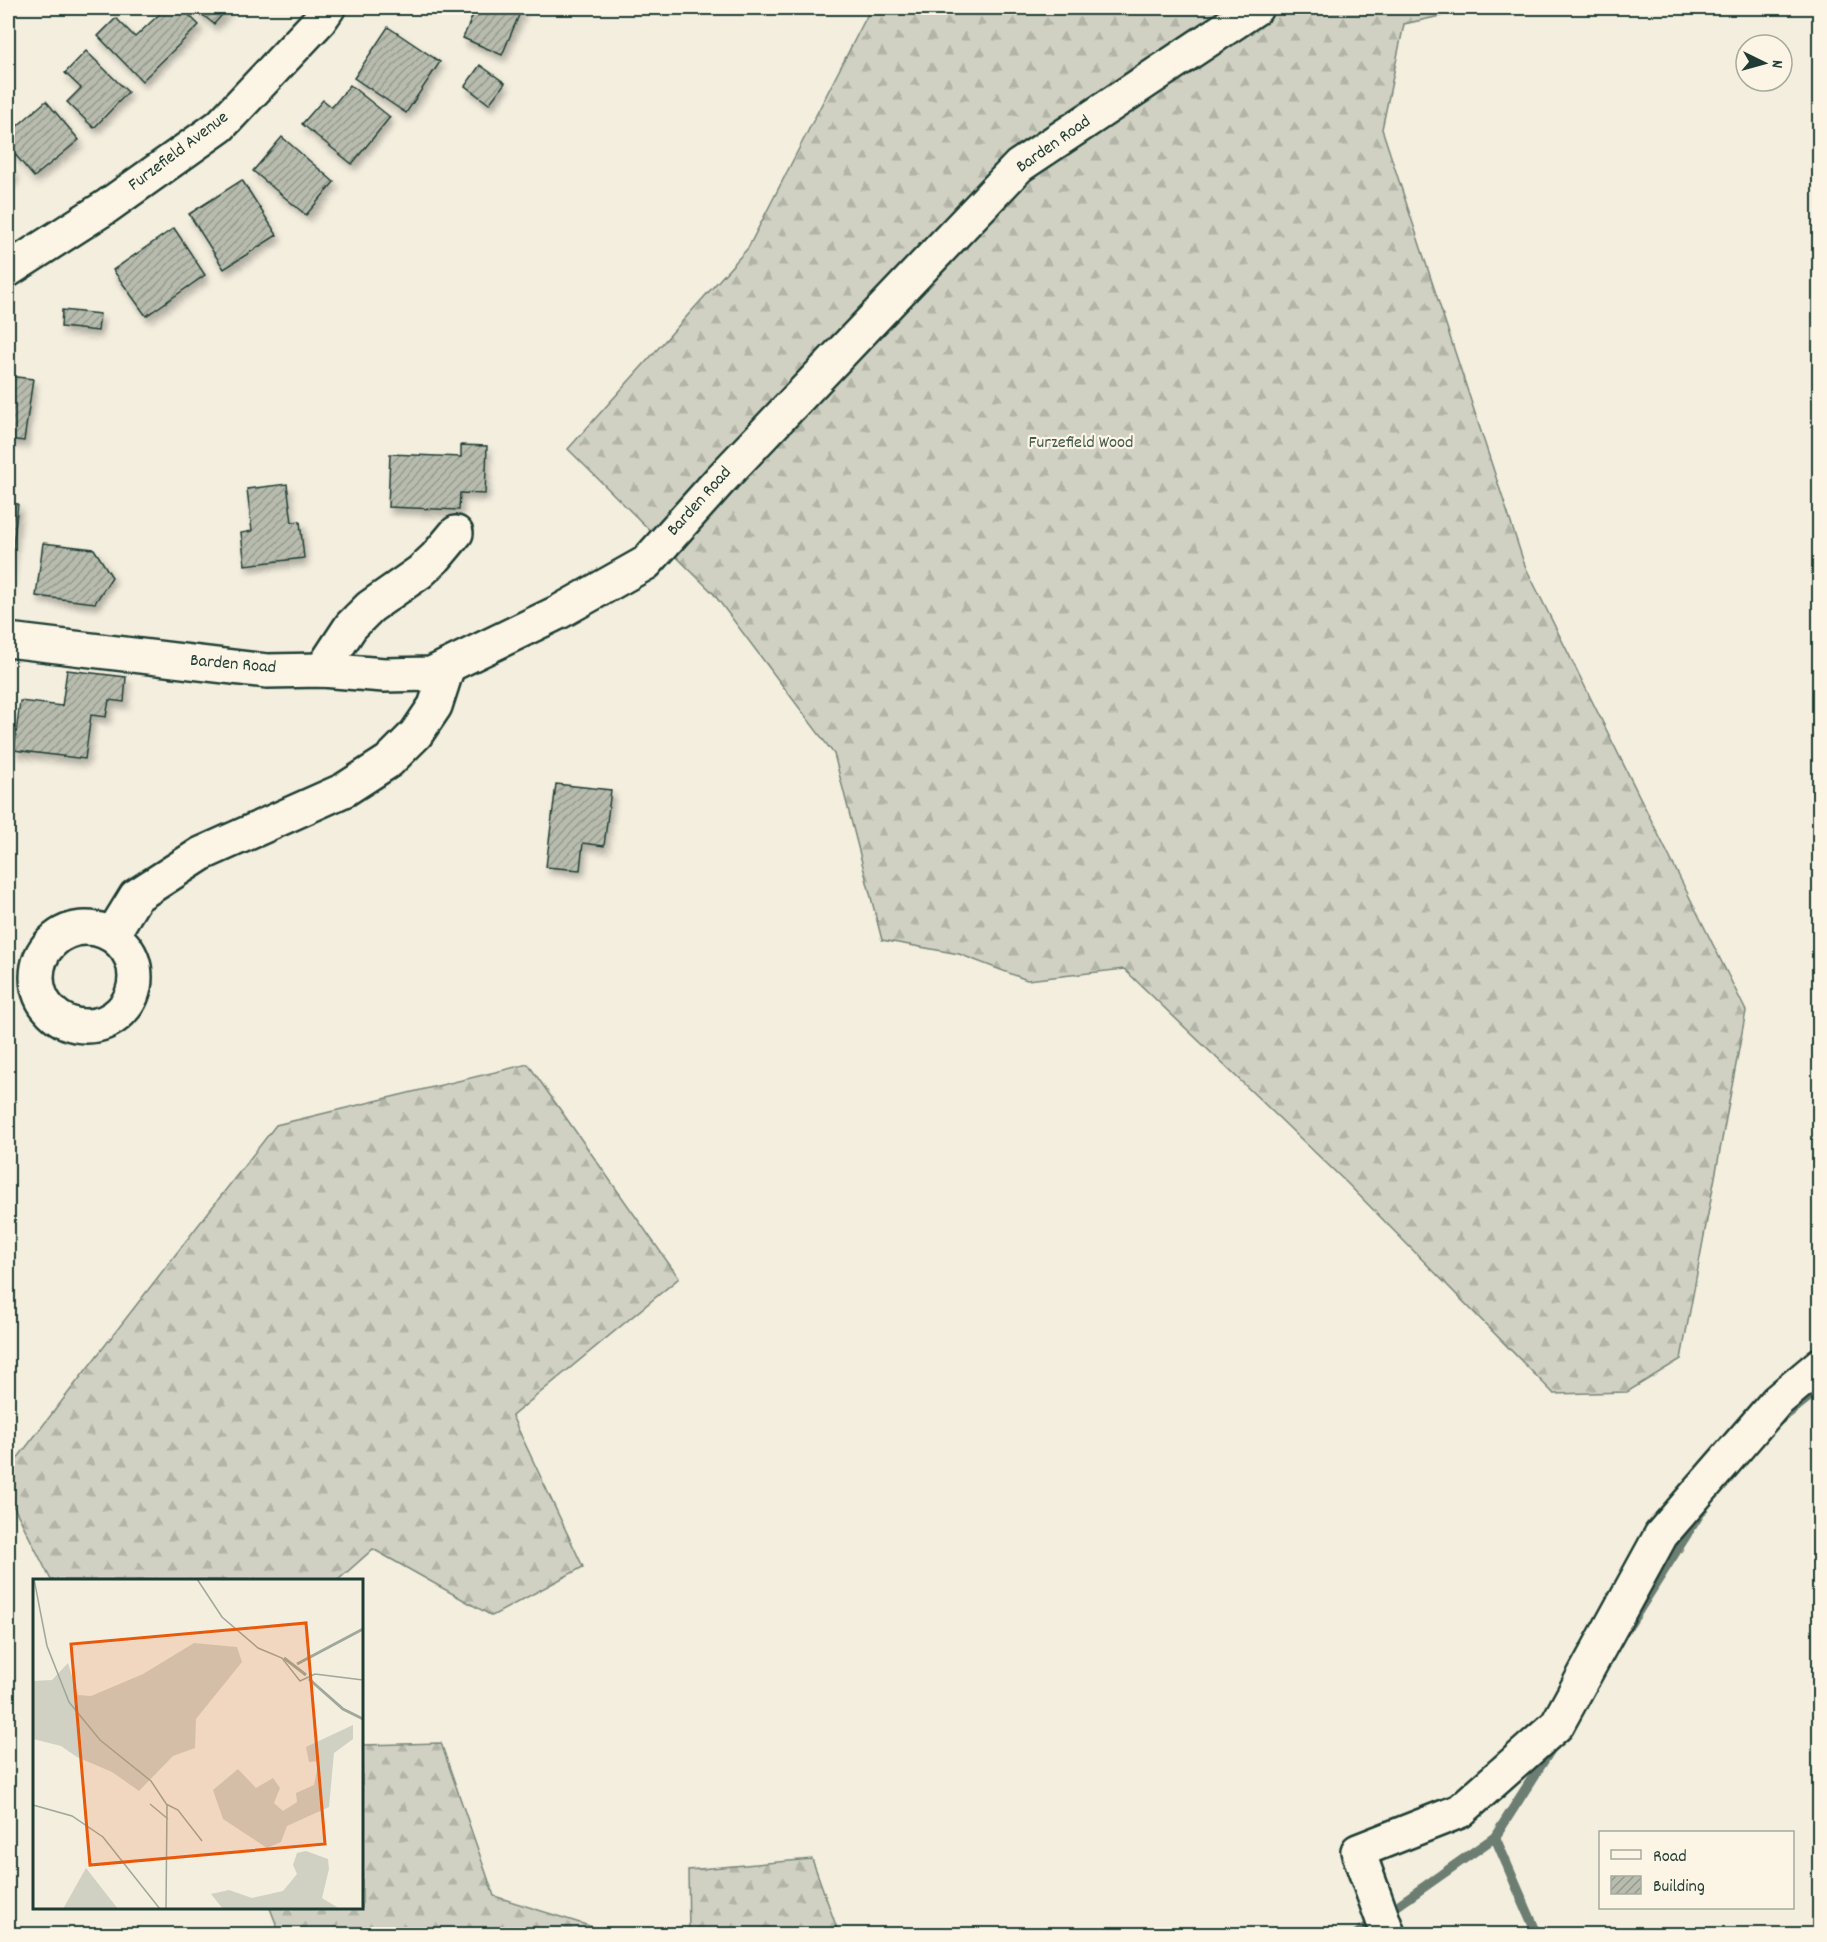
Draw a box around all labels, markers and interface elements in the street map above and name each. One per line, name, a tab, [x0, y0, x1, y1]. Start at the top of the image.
north arrow	[1734, 33, 1794, 93]
text: N	[1765, 59, 1788, 69]
street label: Furzefield Avenue	[124, 106, 234, 198]
street label: Barden Road	[1012, 110, 1096, 180]
park label: Furzefield Wood	[1028, 431, 1134, 456]
street label: Barden Road	[662, 462, 738, 542]
street label: Barden Road	[189, 649, 277, 681]
inset map	[33, 1579, 363, 1909]
legend	[1599, 1831, 1794, 1909]
text: Road	[1653, 1845, 1687, 1870]
text: Building	[1653, 1875, 1705, 1900]

